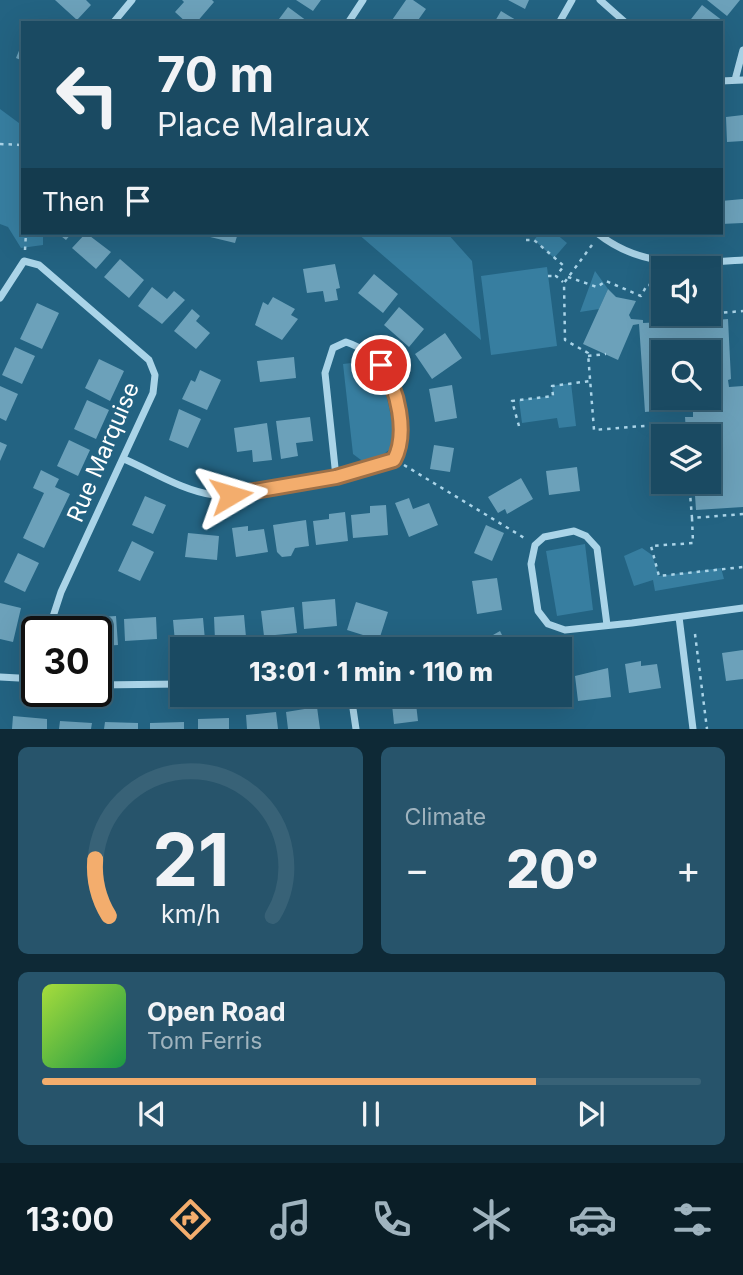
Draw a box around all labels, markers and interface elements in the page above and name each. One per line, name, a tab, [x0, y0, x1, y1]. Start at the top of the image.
text: 70 m	[157, 45, 274, 104]
icon: left	[42, 49, 133, 140]
text: Place Malraux	[157, 105, 370, 144]
icon: arrive	[119, 182, 157, 220]
text: Then	[42, 186, 105, 217]
map controls	[651, 256, 721, 494]
button: sound	[651, 256, 721, 326]
pin	[351, 335, 411, 395]
button: search	[651, 340, 721, 410]
icon: arrive	[362, 346, 400, 384]
street label: Rue Marquise	[61, 378, 145, 526]
button: layers	[651, 424, 721, 494]
position arrow	[194, 458, 268, 532]
speed limit sign: 30	[21, 616, 112, 707]
text: 13:01 · 1 min · 110 m	[249, 656, 493, 687]
text: Climate	[405, 803, 486, 831]
text: 21	[152, 816, 229, 905]
text: 20°	[506, 838, 599, 901]
text: −	[405, 846, 430, 892]
text: +	[676, 846, 701, 892]
text: km/h	[161, 899, 220, 929]
text: Open Road	[147, 996, 286, 1027]
text: Tom Ferris	[147, 1027, 262, 1055]
icon: previous	[133, 1095, 171, 1133]
icon: pause	[352, 1095, 390, 1133]
icon: next	[572, 1095, 610, 1133]
icon: directions	[166, 1195, 215, 1244]
icon: music	[266, 1195, 315, 1244]
icon: phone	[367, 1195, 416, 1244]
icon: climate	[467, 1195, 516, 1244]
icon: car	[568, 1195, 617, 1244]
icon: filters	[668, 1195, 717, 1244]
text: 13:00	[26, 1200, 114, 1239]

